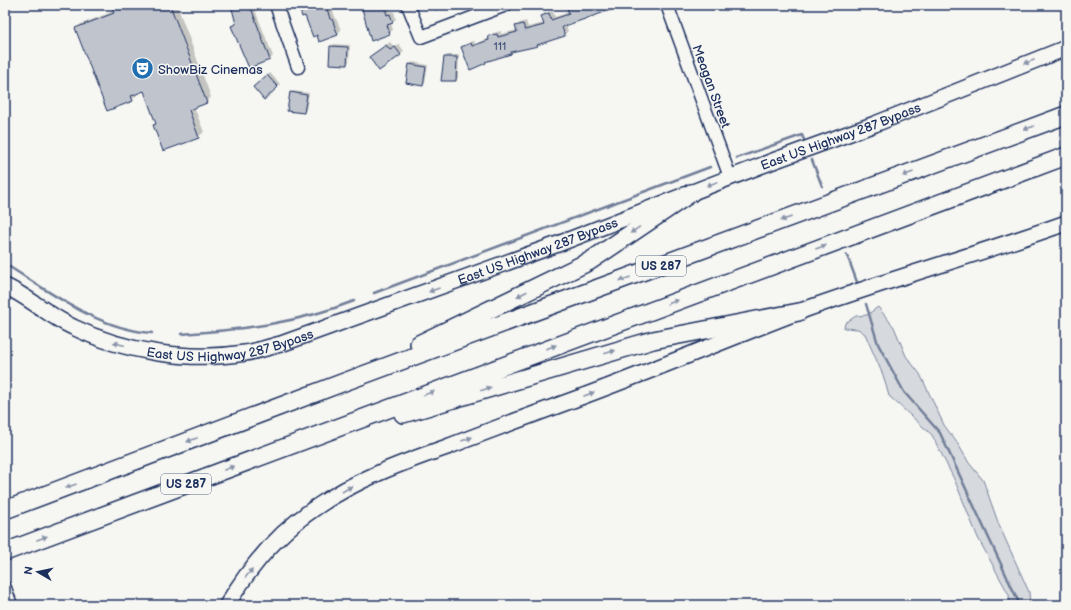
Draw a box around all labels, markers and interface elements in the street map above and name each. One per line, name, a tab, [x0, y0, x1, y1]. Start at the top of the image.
house number: 111	[494, 40, 506, 53]
street label: Meagan Street	[689, 43, 734, 130]
theatre icon: ShowBiz Cinemas	[129, 56, 155, 82]
one-way arrow	[1023, 59, 1035, 65]
place label: ShowBiz Cinemas	[158, 62, 263, 78]
street label: East US Highway 287 Bypass	[759, 99, 924, 174]
one-way arrow	[1023, 126, 1035, 132]
one-way arrow	[901, 171, 913, 177]
one-way arrow	[706, 182, 718, 188]
street label: East US Highway 287 Bypass	[456, 215, 621, 289]
one-way arrow	[779, 216, 791, 222]
one-way arrow	[630, 226, 640, 234]
one-way arrow	[816, 244, 828, 250]
road number: US 287	[636, 256, 686, 276]
one-way arrow	[618, 276, 630, 282]
one-way arrow	[427, 287, 439, 293]
one-way arrow	[517, 291, 528, 298]
one-way arrow	[667, 299, 679, 305]
street label: East US Highway 287 Bypass	[145, 326, 316, 365]
one-way arrow	[113, 341, 125, 347]
one-way arrow	[546, 344, 558, 350]
one-way arrow	[605, 349, 617, 355]
one-way arrow	[480, 386, 492, 392]
one-way arrow	[424, 389, 436, 395]
one-way arrow	[583, 391, 595, 397]
one-way arrow	[461, 436, 473, 442]
one-way arrow	[186, 438, 198, 444]
one-way arrow	[223, 465, 235, 471]
road number: US 287	[161, 474, 211, 494]
one-way arrow	[64, 483, 76, 489]
one-way arrow	[341, 485, 353, 492]
one-way arrow	[36, 535, 48, 541]
north arrow	[18, 552, 58, 592]
text: N	[22, 565, 36, 576]
one-way arrow	[245, 567, 254, 578]

